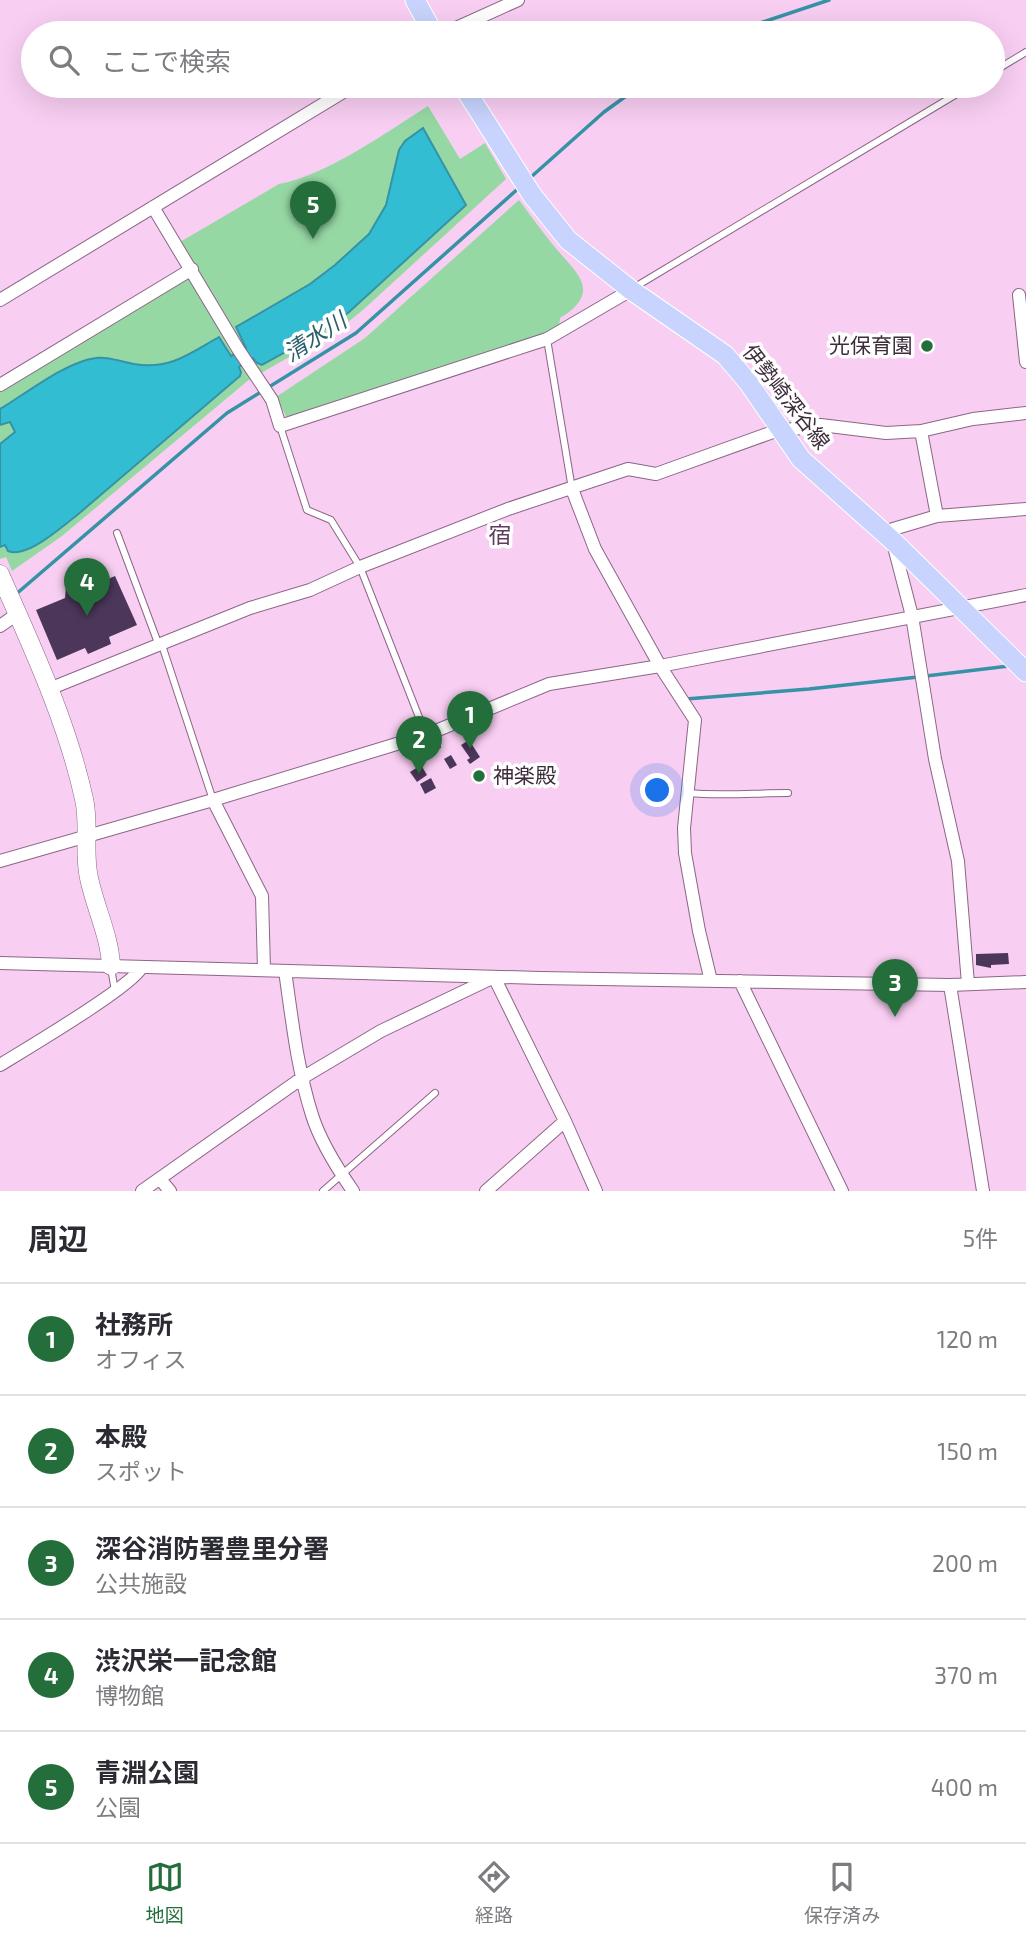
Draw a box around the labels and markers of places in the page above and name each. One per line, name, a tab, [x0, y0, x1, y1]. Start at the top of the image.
pin: 5	[290, 181, 336, 239]
place label: 光保育園	[829, 332, 913, 357]
marker: 光保育園	[919, 338, 935, 354]
pin: 4	[64, 558, 110, 616]
pin: 1	[447, 691, 493, 749]
pin: 2	[396, 716, 442, 774]
place label: 神楽殿	[493, 762, 556, 787]
marker: 神楽殿	[471, 768, 487, 784]
pin: 3	[872, 959, 918, 1017]

